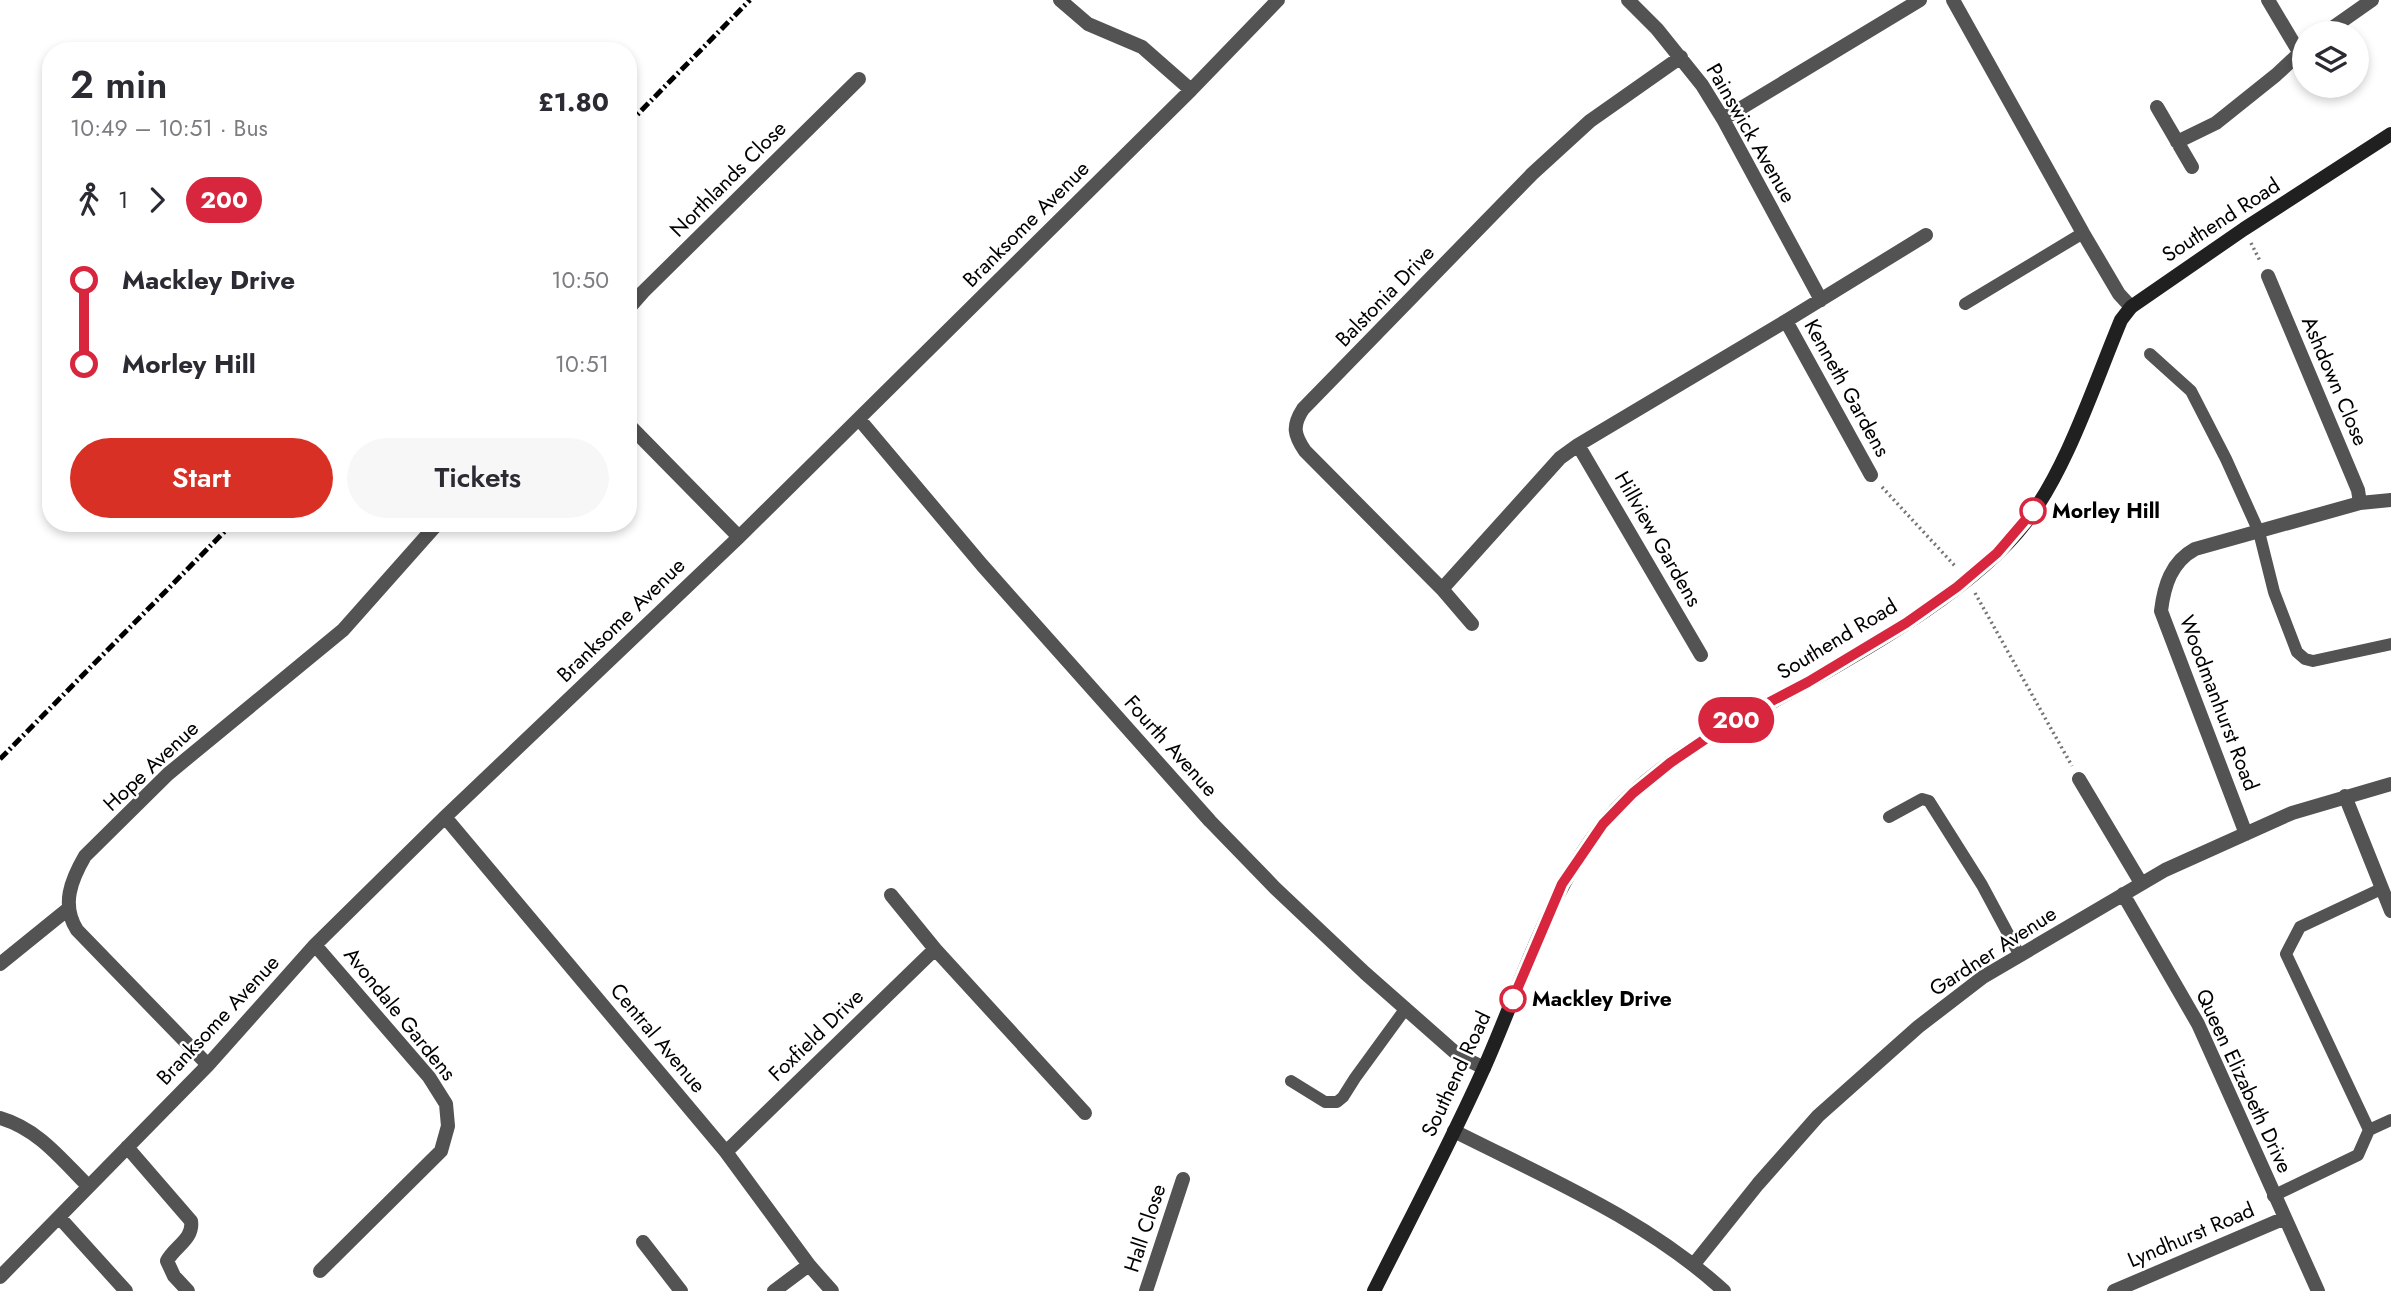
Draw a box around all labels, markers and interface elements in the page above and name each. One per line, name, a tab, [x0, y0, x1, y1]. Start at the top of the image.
map controls	[2292, 21, 2369, 98]
button: layers	[2292, 21, 2369, 98]
text: 2 min	[70, 57, 168, 112]
street label: Painswick Avenue	[1699, 58, 1803, 208]
text: £1.80	[538, 83, 609, 121]
text: 10:49 – 10:51 · Bus	[70, 111, 268, 145]
street label: Northlands Close	[663, 114, 793, 244]
street label: Branksome Avenue	[956, 154, 1096, 294]
street label: Southend Road	[2156, 171, 2286, 269]
icon: walk	[70, 181, 108, 219]
icon: forward	[138, 181, 176, 219]
text: 200	[200, 182, 248, 217]
text: 1	[118, 183, 128, 217]
street label: Balstonia Drive	[1329, 238, 1441, 354]
text: Mackley Drive	[122, 261, 295, 299]
text: 10:50	[551, 263, 609, 297]
street label: Ashdown Close	[2294, 312, 2376, 451]
street label: Kenneth Gardens	[1797, 314, 1897, 462]
text: Morley Hill	[122, 345, 256, 383]
text: 10:51	[555, 347, 609, 381]
button: Start	[70, 438, 333, 518]
button: Tickets	[347, 438, 609, 518]
street label: Hillview Gardens	[1607, 466, 1709, 612]
place label: Morley Hill	[2052, 496, 2160, 526]
marker: Morley Hill	[2020, 498, 2046, 524]
street label: Branksome Avenue	[550, 551, 692, 689]
street label: Southend Road	[1771, 591, 1903, 687]
street label: Woodmanhurst Road	[2172, 611, 2266, 795]
street label: Fourth Avenue	[1117, 689, 1225, 803]
line badge: 200	[1696, 697, 1776, 743]
text: 200	[1712, 702, 1760, 737]
street label: Hope Avenue	[97, 714, 206, 818]
street label: Gardner Avenue	[1923, 898, 2063, 1003]
street label: Avondale Gardens	[337, 941, 463, 1087]
street label: Branksome Avenue	[150, 948, 286, 1092]
street label: Central Avenue	[603, 977, 713, 1100]
street label: Foxfield Drive	[762, 982, 870, 1088]
place label: Mackley Drive	[1532, 984, 1672, 1014]
street label: Queen Elizabeth Drive	[2188, 984, 2300, 1178]
marker: Mackley Drive	[1500, 986, 1526, 1012]
street label: Southend Road	[1414, 1006, 1498, 1142]
street label: Hall Close	[1117, 1180, 1173, 1276]
street label: Lyndhurst Road	[2123, 1195, 2259, 1275]

